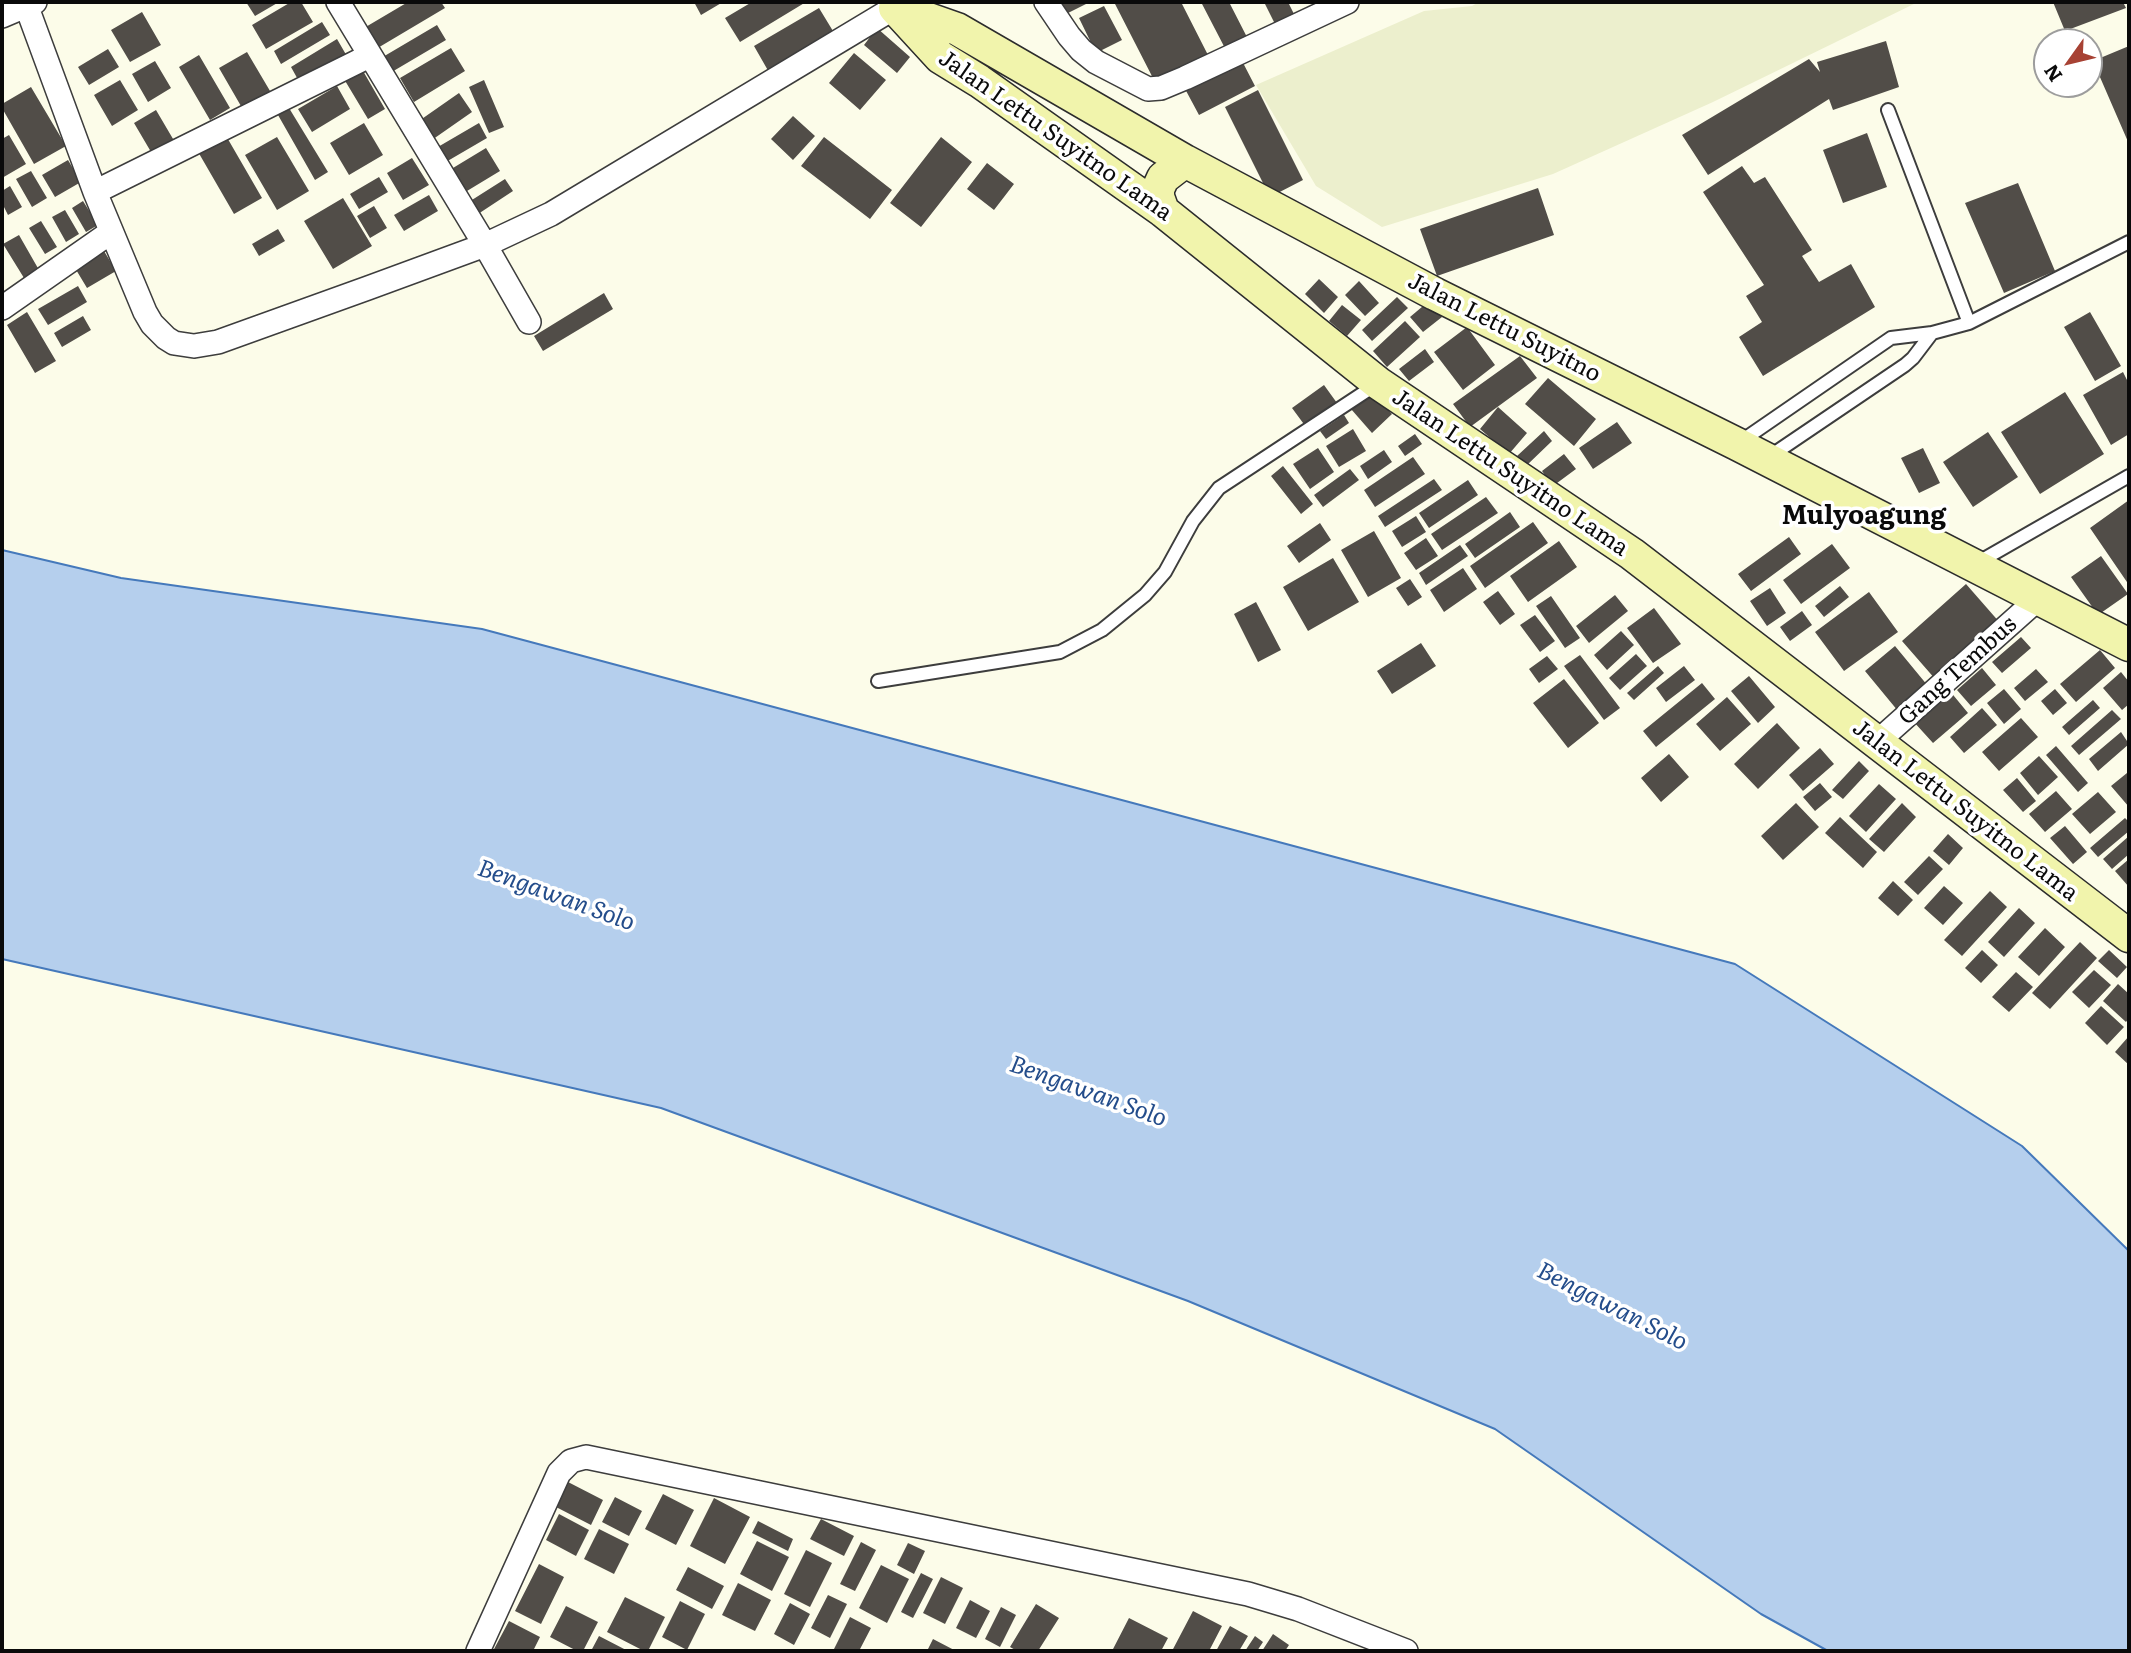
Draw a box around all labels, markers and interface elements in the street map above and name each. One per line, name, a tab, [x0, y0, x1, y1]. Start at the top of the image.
north arrow	[2033, 28, 2103, 98]
street label: Jalan Lettu Suyitno Lama	[933, 45, 1177, 227]
text: N	[2036, 59, 2068, 88]
street label: Jalan Lettu Suyitno	[1403, 267, 1605, 389]
street label: Jalan Lettu Suyitno Lama	[1387, 384, 1633, 562]
district label: Mulyoagung	[1782, 500, 1946, 532]
street label: Gang Tembus	[1893, 611, 2023, 731]
street label: Jalan Lettu Suyitno Lama	[1847, 714, 2083, 908]
water label: Bengawan Solo	[474, 854, 638, 938]
water label: Bengawan Solo	[1006, 1050, 1170, 1134]
water label: Bengawan Solo	[1532, 1257, 1692, 1357]

